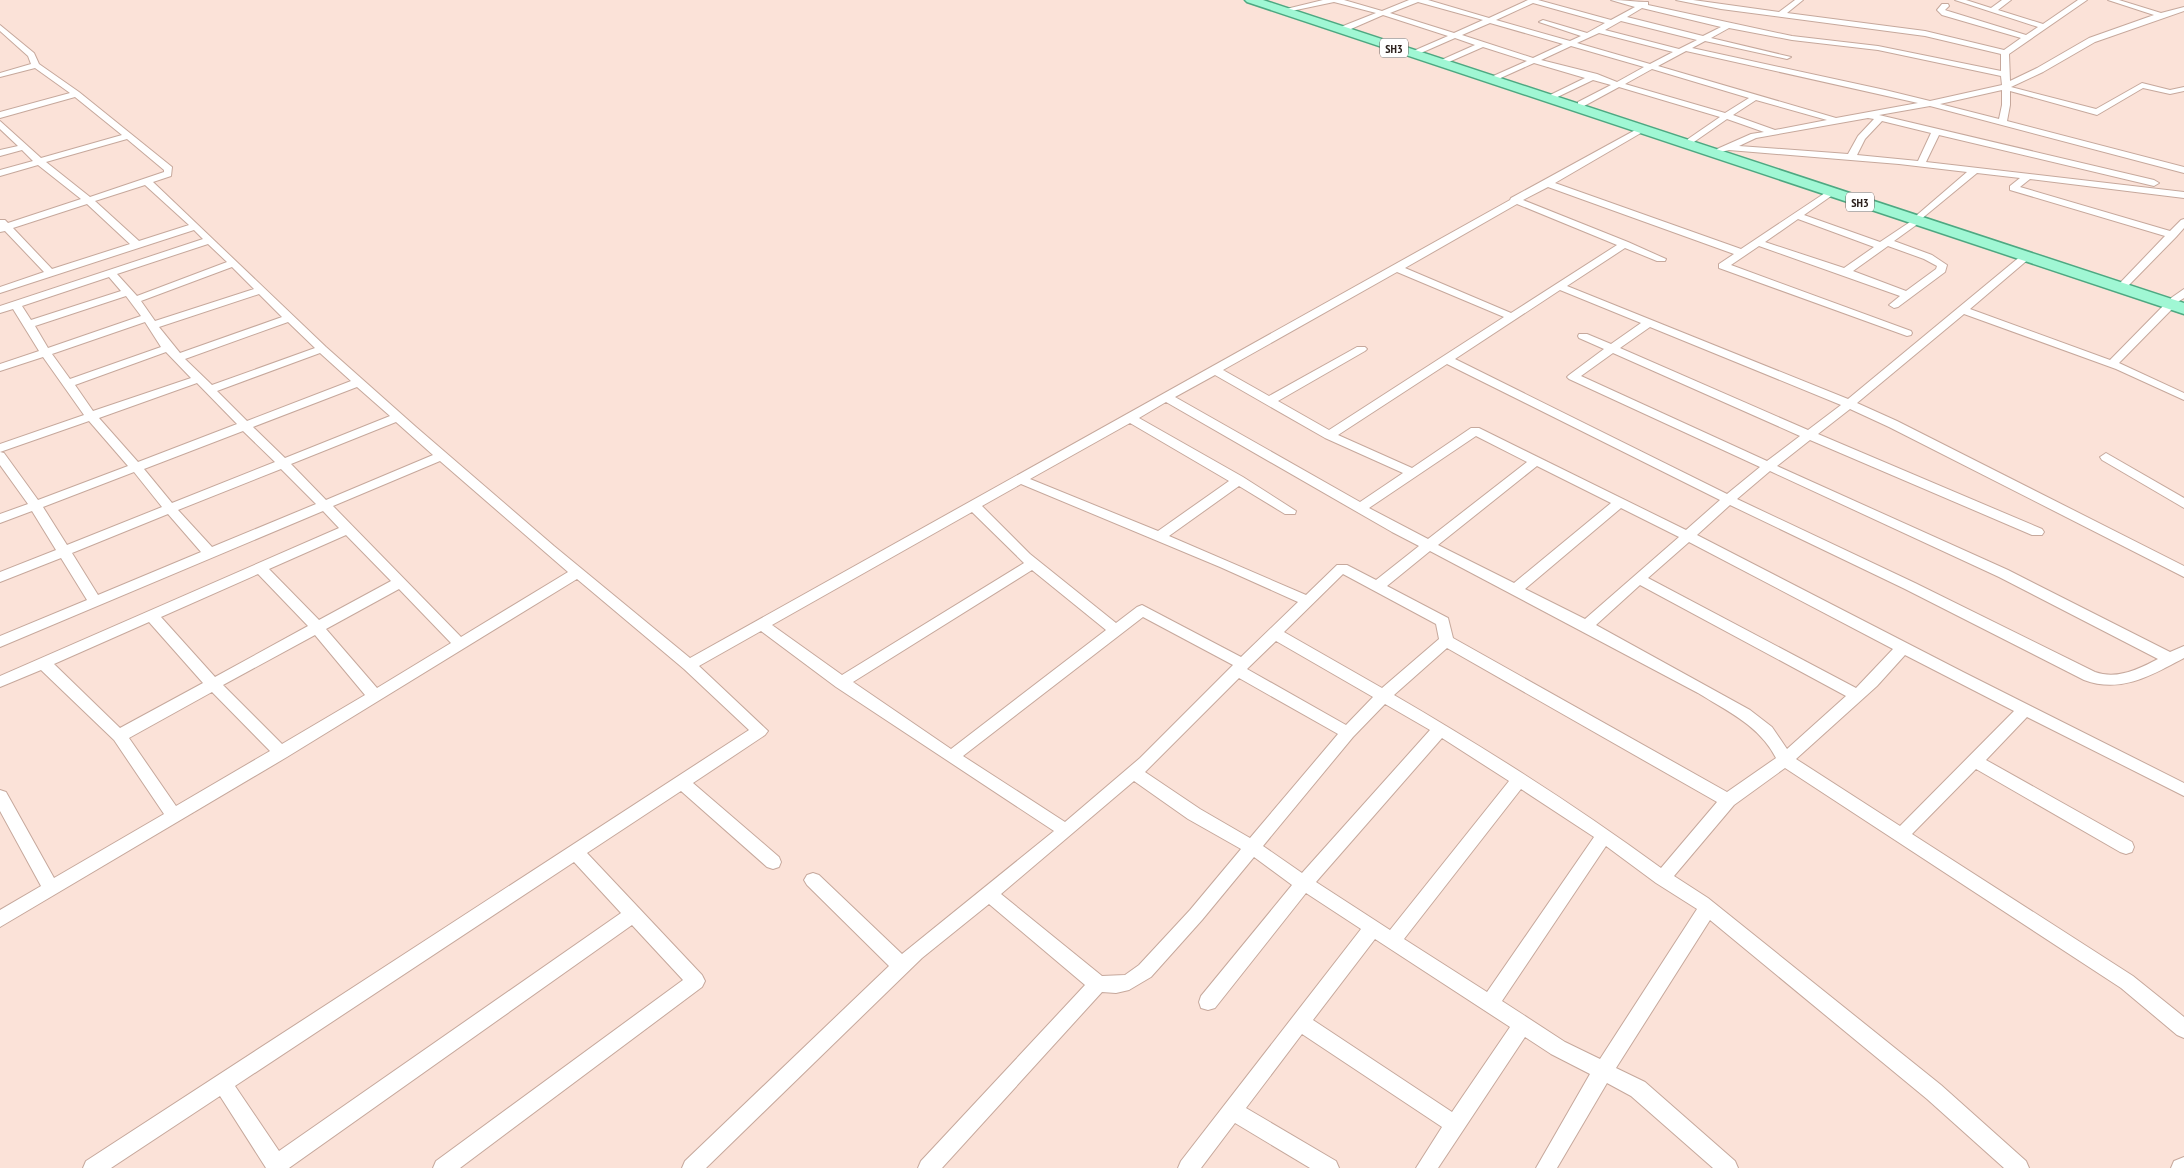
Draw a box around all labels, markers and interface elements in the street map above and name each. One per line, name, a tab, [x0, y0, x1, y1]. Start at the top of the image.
road number: SH3	[1380, 38, 1408, 58]
road number: SH3	[1846, 192, 1874, 212]

